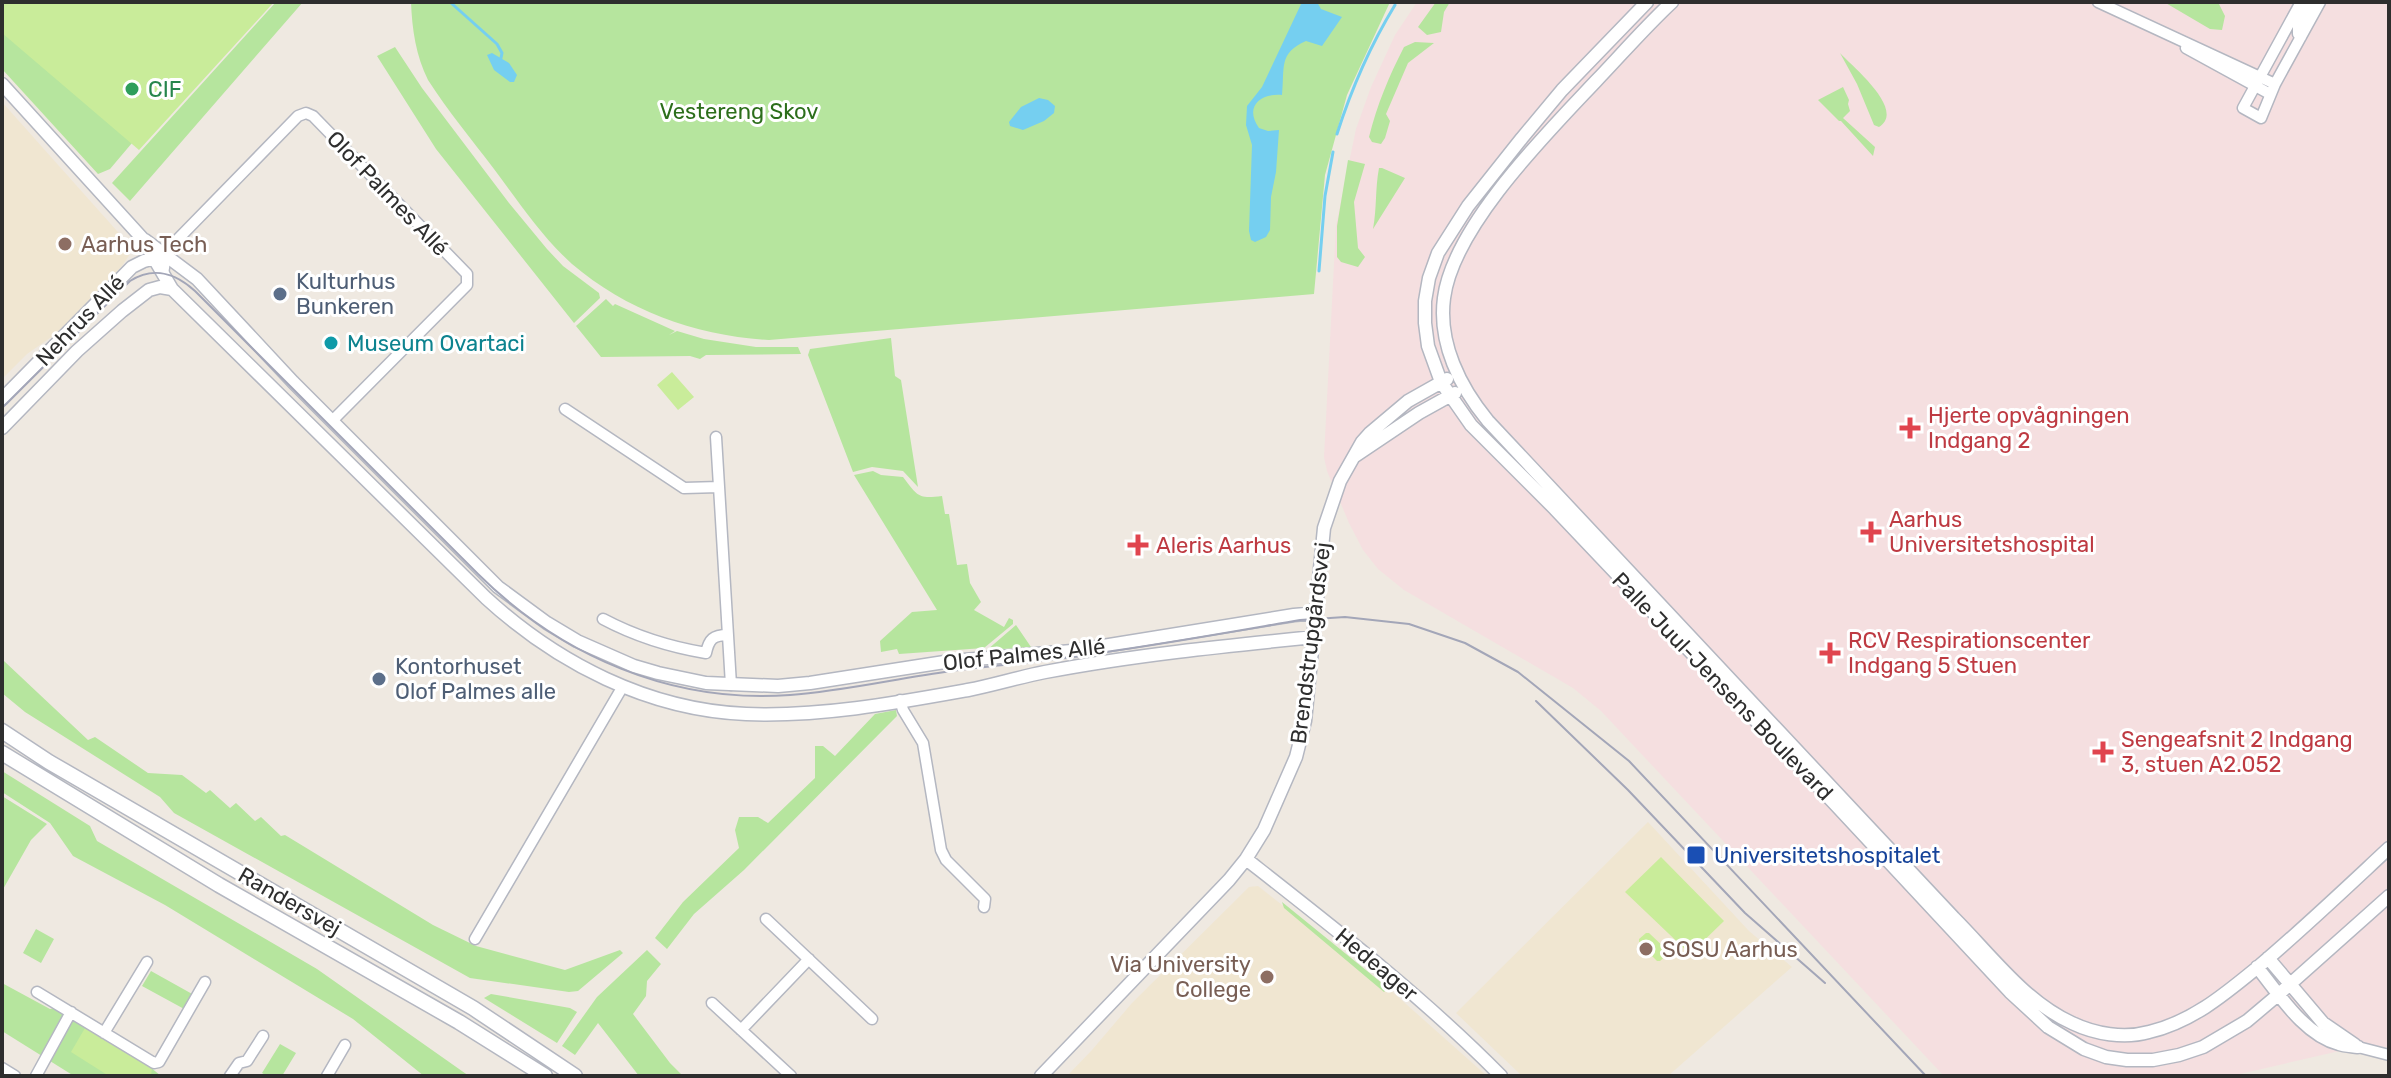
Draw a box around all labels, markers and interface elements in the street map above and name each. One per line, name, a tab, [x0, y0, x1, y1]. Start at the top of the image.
place label: CIF	[148, 76, 182, 103]
marker: CIF	[123, 80, 141, 98]
park label: Vestereng Skov	[660, 98, 818, 125]
street label: Olof Palmes Allé	[321, 125, 454, 261]
place label: Aarhus Tech	[81, 231, 207, 258]
marker: Aarhus Tech	[56, 235, 74, 253]
place label: Kulturhus Bunkeren	[296, 268, 395, 320]
street label: Nehrus Allé	[30, 269, 131, 372]
marker: Kulturhus Bunkeren	[271, 285, 289, 303]
place label: Museum Ovartaci	[347, 330, 525, 357]
marker: Museum Ovartaci	[322, 334, 340, 352]
place label: Hjerte opvågningen Indgang 2	[1928, 402, 2130, 454]
marker: Hjerte opvågningen Indgang 2	[1899, 417, 1921, 439]
place label: Aarhus Universitetshospital	[1889, 506, 2095, 558]
marker: Aarhus Universitetshospital	[1860, 521, 1882, 543]
place label: Aleris Aarhus	[1156, 532, 1291, 559]
marker: Aleris Aarhus	[1127, 534, 1149, 556]
street label: Brendstrupgårdsvej	[1285, 541, 1336, 746]
street label: Palle Juul-Jensens Boulevard	[1606, 567, 1839, 806]
place label: RCV Respirationscenter Indgang 5 Stuen	[1848, 627, 2091, 679]
street label: Olof Palmes Allé	[942, 633, 1107, 676]
marker: RCV Respirationscenter Indgang 5 Stuen	[1819, 642, 1841, 664]
place label: Kontorhuset Olof Palmes alle	[395, 653, 556, 705]
marker: Kontorhuset Olof Palmes alle	[370, 670, 388, 688]
place label: Sengeafsnit 2 Indgang 3, stuen A2.052	[2121, 726, 2353, 778]
marker: Sengeafsnit 2 Indgang 3, stuen A2.052	[2092, 741, 2114, 763]
place label: Universitetshospitalet	[1714, 842, 1941, 869]
marker: Universitetshospitalet	[1685, 844, 1707, 866]
street label: Randersvej	[234, 861, 346, 942]
street label: Hedeager	[1330, 922, 1424, 1007]
place label: SOSU Aarhus	[1662, 936, 1798, 963]
marker: SOSU Aarhus	[1637, 940, 1655, 958]
place label: Via University College	[1110, 951, 1251, 1003]
marker: Via University College	[1258, 968, 1276, 986]

